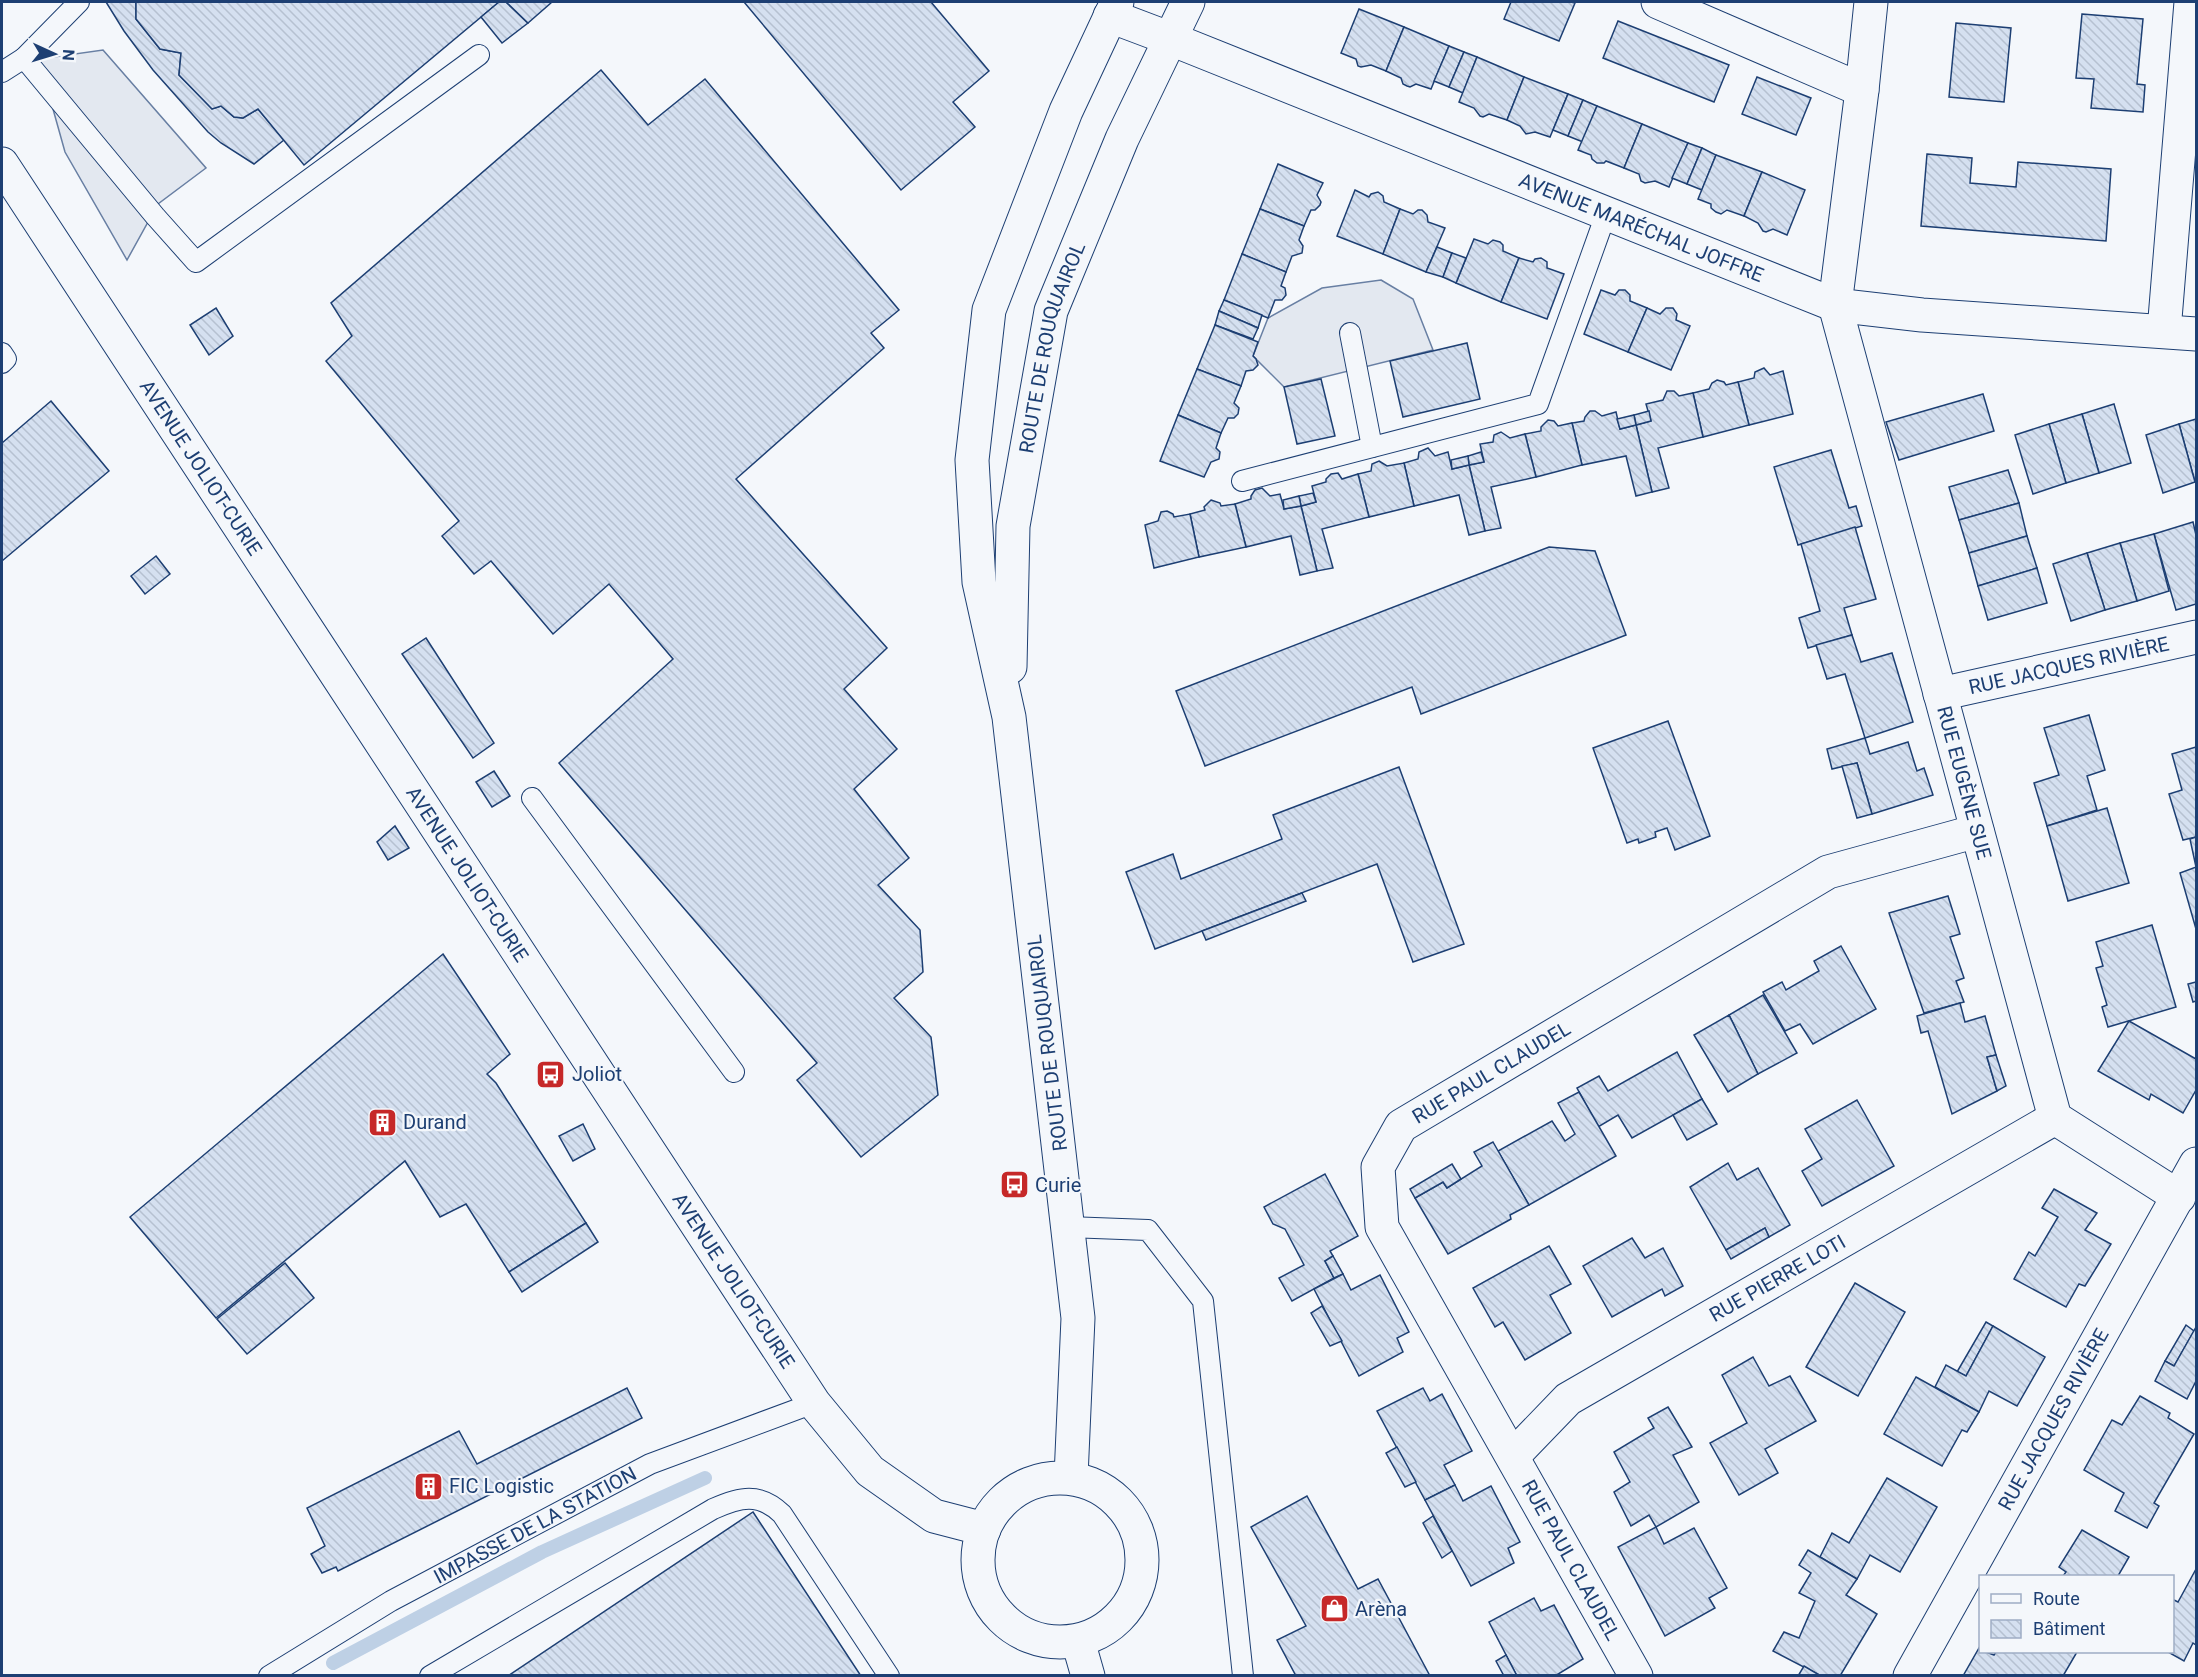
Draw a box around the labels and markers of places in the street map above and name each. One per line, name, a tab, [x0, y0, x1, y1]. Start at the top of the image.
bus stop icon: Joliot	[535, 1058, 567, 1090]
place label: Joliot	[572, 1062, 622, 1086]
building icon: Durand	[366, 1106, 398, 1138]
place label: Durand	[403, 1110, 467, 1134]
bus stop icon: Curie	[998, 1169, 1030, 1201]
place label: Curie	[1035, 1173, 1081, 1197]
building icon: FIC Logistic	[412, 1470, 444, 1502]
place label: FIC Logistic	[449, 1474, 554, 1498]
shop icon: Arèna	[1318, 1593, 1350, 1625]
place label: Arèna	[1355, 1597, 1407, 1621]

